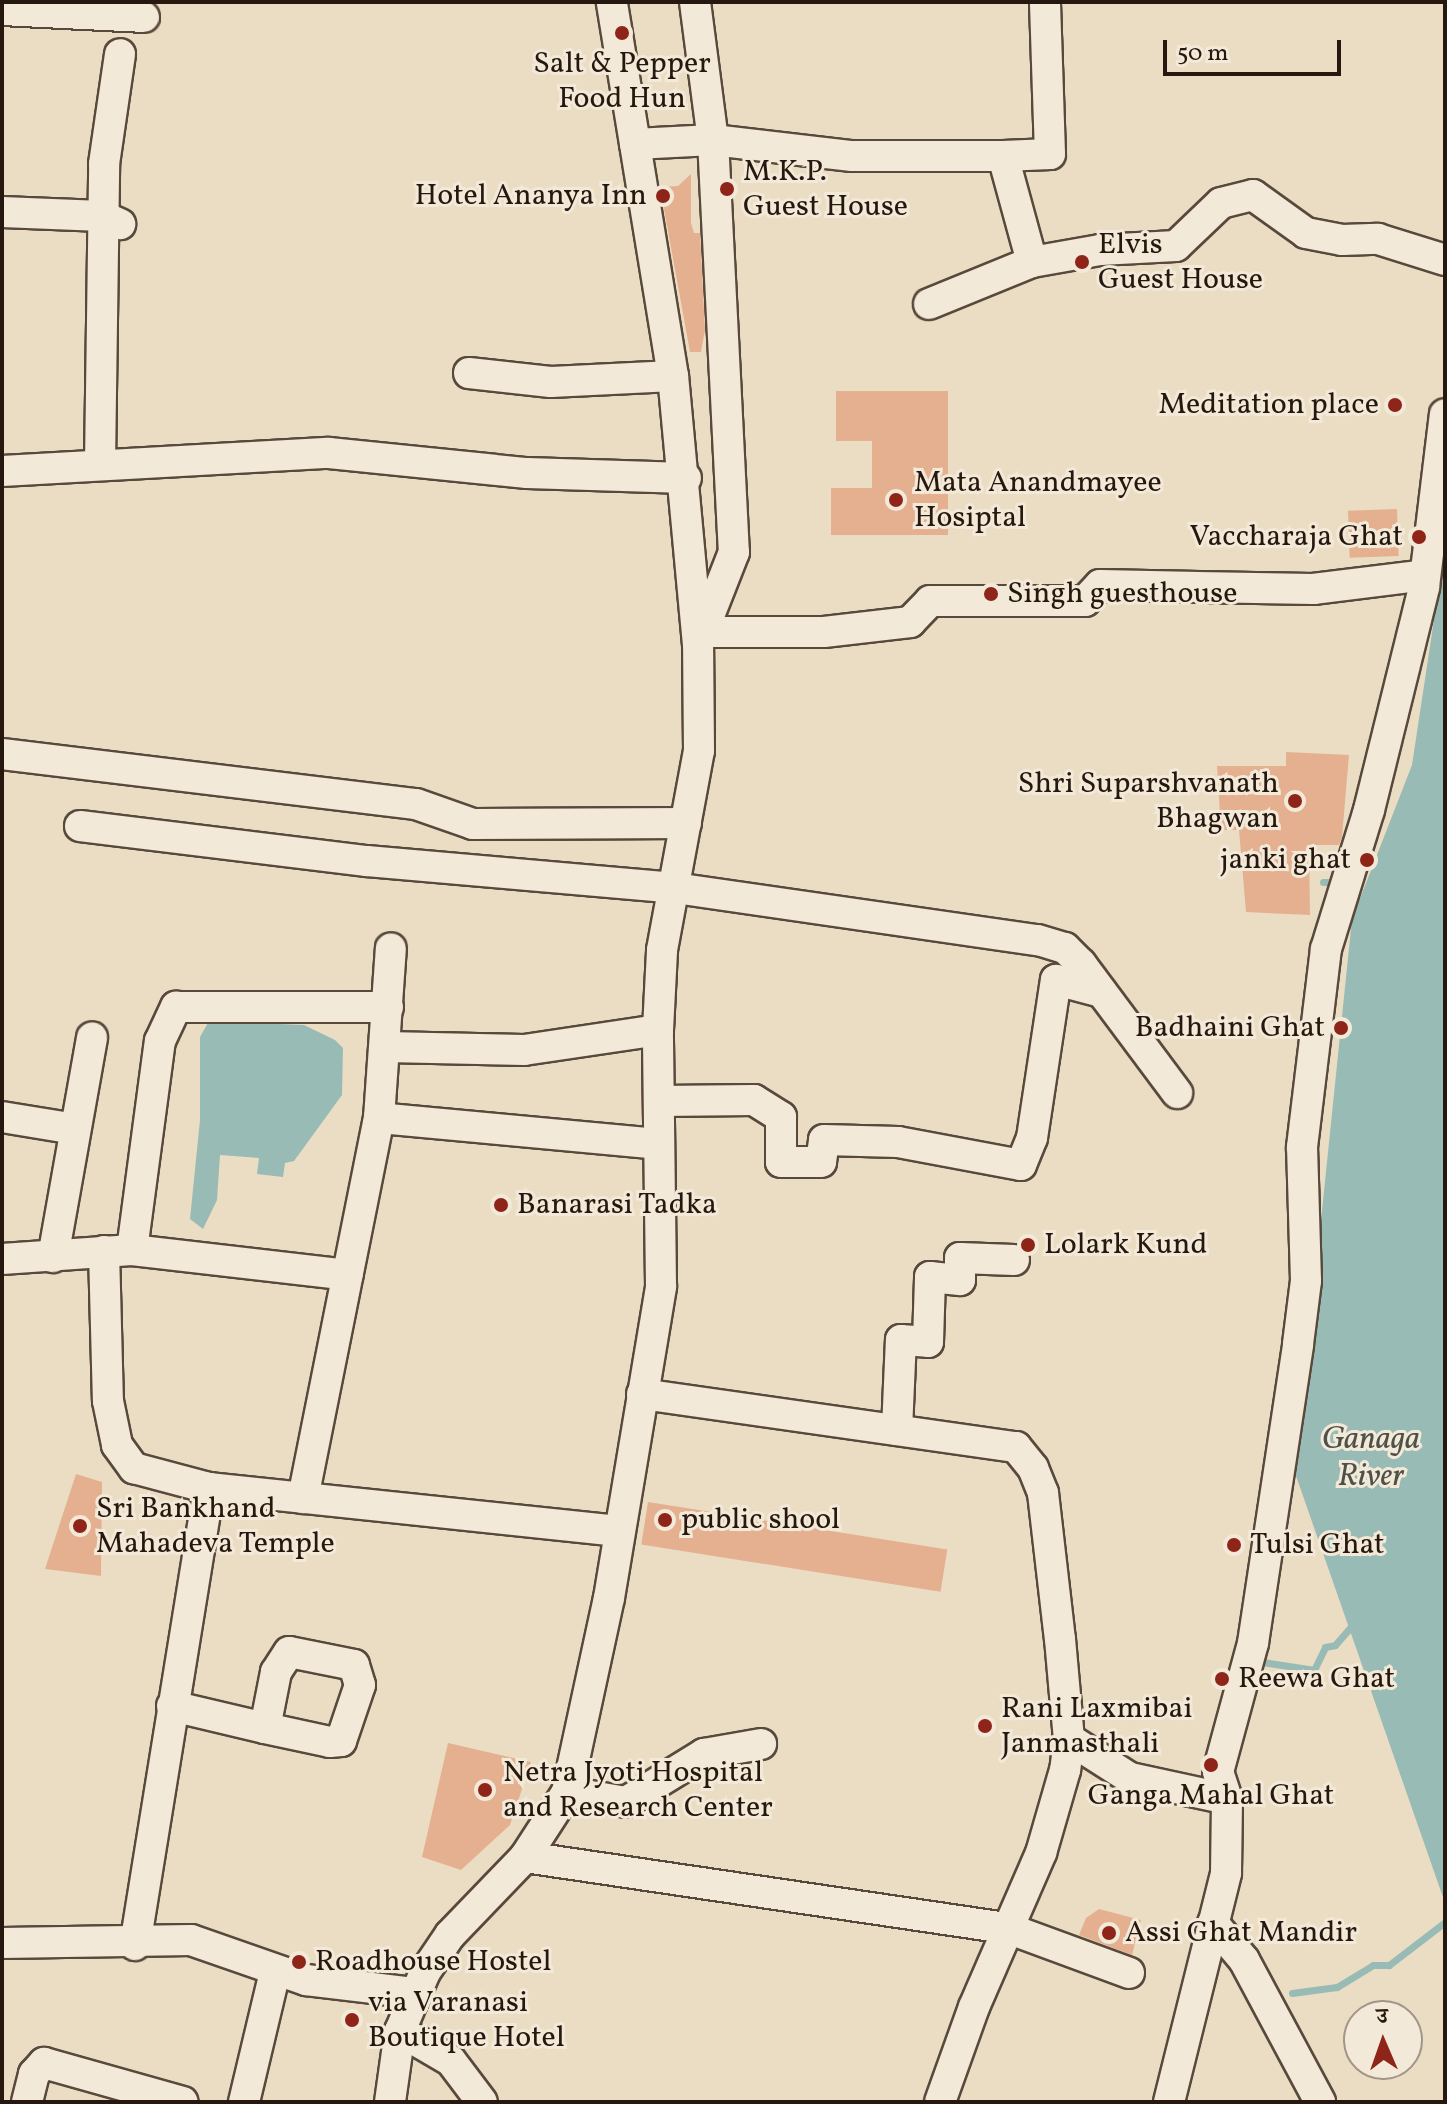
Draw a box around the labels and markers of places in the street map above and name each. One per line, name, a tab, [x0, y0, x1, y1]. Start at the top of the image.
marker: Salt & Pepper Food Hun	[613, 24, 631, 42]
place label: Salt & Pepper Food Hun	[533, 46, 711, 116]
place label: M.K.P. Guest House	[743, 154, 908, 224]
place label: Hotel Ananya Inn	[415, 178, 647, 214]
marker: M.K.P. Guest House	[718, 180, 736, 198]
marker: Hotel Ananya Inn	[654, 187, 672, 205]
place label: Elvis Guest House	[1098, 227, 1263, 298]
marker: Elvis Guest House	[1073, 253, 1091, 271]
place label: Meditation place	[1159, 387, 1379, 423]
marker: Meditation place	[1386, 396, 1404, 414]
place label: Mata Anandmayee Hosiptal	[914, 465, 1162, 536]
marker: Mata Anandmayee Hosiptal	[885, 489, 907, 511]
place label: Vaccharaja Ghat	[1190, 519, 1403, 555]
marker: Vaccharaja Ghat	[1410, 528, 1428, 546]
place label: Singh guesthouse	[1007, 576, 1237, 612]
marker: Singh guesthouse	[982, 585, 1000, 603]
place label: Shri Suparshvanath Bhagwan	[1018, 766, 1279, 836]
marker: Shri Suparshvanath Bhagwan	[1286, 792, 1304, 810]
place label: janki ghat	[1220, 842, 1351, 878]
marker: janki ghat	[1358, 851, 1376, 869]
place label: Badhaini Ghat	[1135, 1010, 1325, 1046]
marker: Badhaini Ghat	[1332, 1019, 1350, 1037]
place label: Banarasi Tadka	[517, 1187, 718, 1223]
marker: Banarasi Tadka	[492, 1196, 510, 1214]
place label: Lolark Kund	[1044, 1227, 1207, 1263]
marker: Lolark Kund	[1019, 1236, 1037, 1254]
place label: Sri Bankhand Mahadeva Temple	[96, 1491, 336, 1562]
place label: public shool	[681, 1502, 840, 1538]
marker: public shool	[656, 1511, 674, 1529]
marker: Sri Bankhand Mahadeva Temple	[71, 1517, 89, 1535]
place label: Tulsi Ghat	[1250, 1527, 1385, 1563]
marker: Tulsi Ghat	[1225, 1536, 1243, 1554]
place label: Reewa Ghat	[1238, 1661, 1395, 1697]
marker: Reewa Ghat	[1213, 1670, 1231, 1688]
place label: Rani Laxmibai Janmasthali	[1001, 1691, 1192, 1762]
marker: Rani Laxmibai Janmasthali	[976, 1717, 994, 1735]
place label: Netra Jyoti Hospital and Research Center	[503, 1755, 773, 1826]
marker: Ganga Mahal Ghat	[1202, 1756, 1220, 1774]
place label: Ganga Mahal Ghat	[1088, 1778, 1334, 1814]
marker: Netra Jyoti Hospital and Research Center	[474, 1779, 496, 1801]
place label: Assi Ghat Mandir	[1125, 1915, 1357, 1951]
marker: Assi Ghat Mandir	[1100, 1924, 1118, 1942]
place label: Roadhouse Hostel	[315, 1944, 551, 1980]
marker: Roadhouse Hostel	[290, 1953, 308, 1971]
place label: via Varanasi Boutique Hotel	[368, 1985, 565, 2056]
marker: via Varanasi Boutique Hotel	[343, 2011, 361, 2029]

